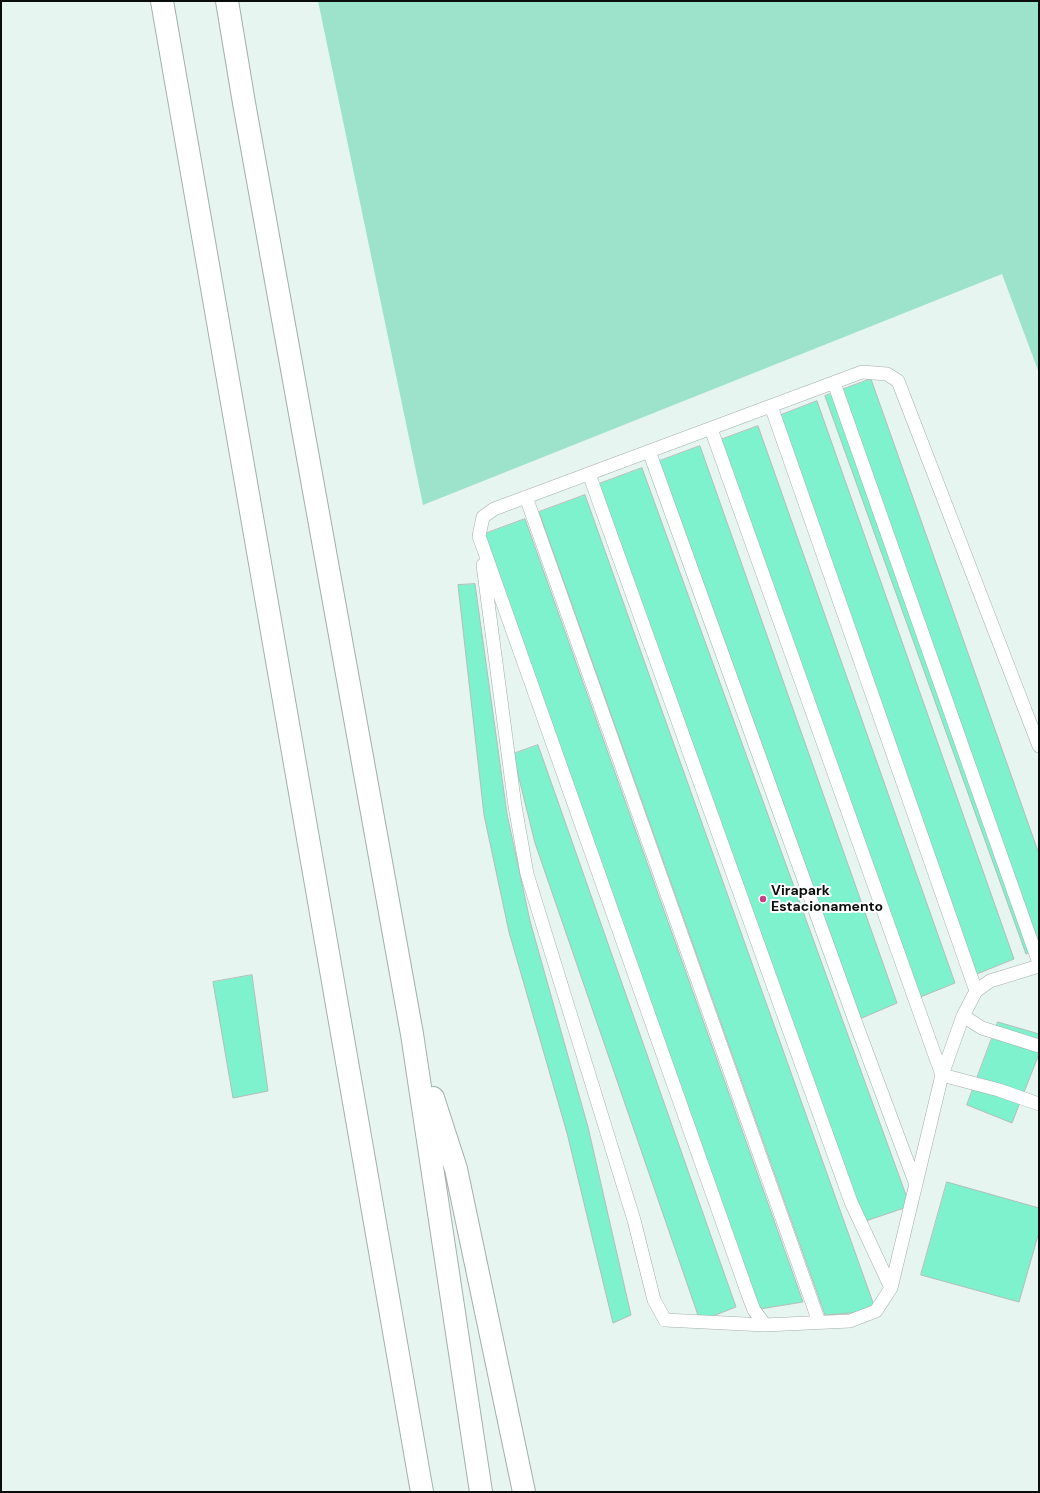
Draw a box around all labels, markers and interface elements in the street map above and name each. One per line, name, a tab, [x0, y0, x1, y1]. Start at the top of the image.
place label: Virapark Estacionamento	[771, 883, 883, 916]
marker: Virapark Estacionamento	[758, 894, 768, 904]

